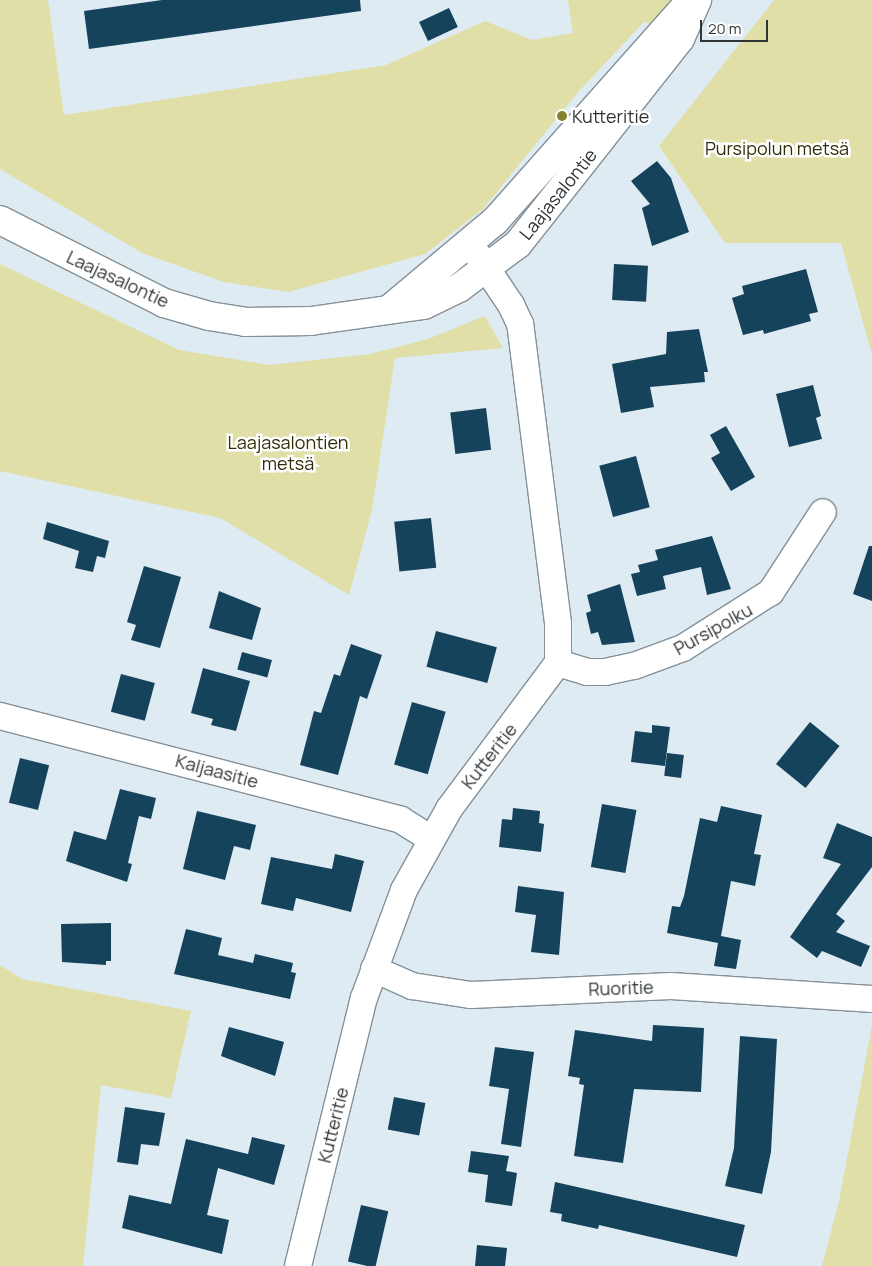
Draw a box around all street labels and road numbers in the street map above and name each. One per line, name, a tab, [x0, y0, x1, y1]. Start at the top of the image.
street label: Laajasalontie	[515, 144, 601, 244]
street label: Laajasalontie	[63, 246, 173, 312]
street label: Pursipolku	[670, 599, 756, 659]
street label: Kutteritie	[457, 719, 521, 793]
street label: Kaljaasitie	[173, 750, 261, 792]
street label: Ruoritie	[588, 976, 654, 1000]
street label: Kutteritie	[313, 1085, 353, 1165]

